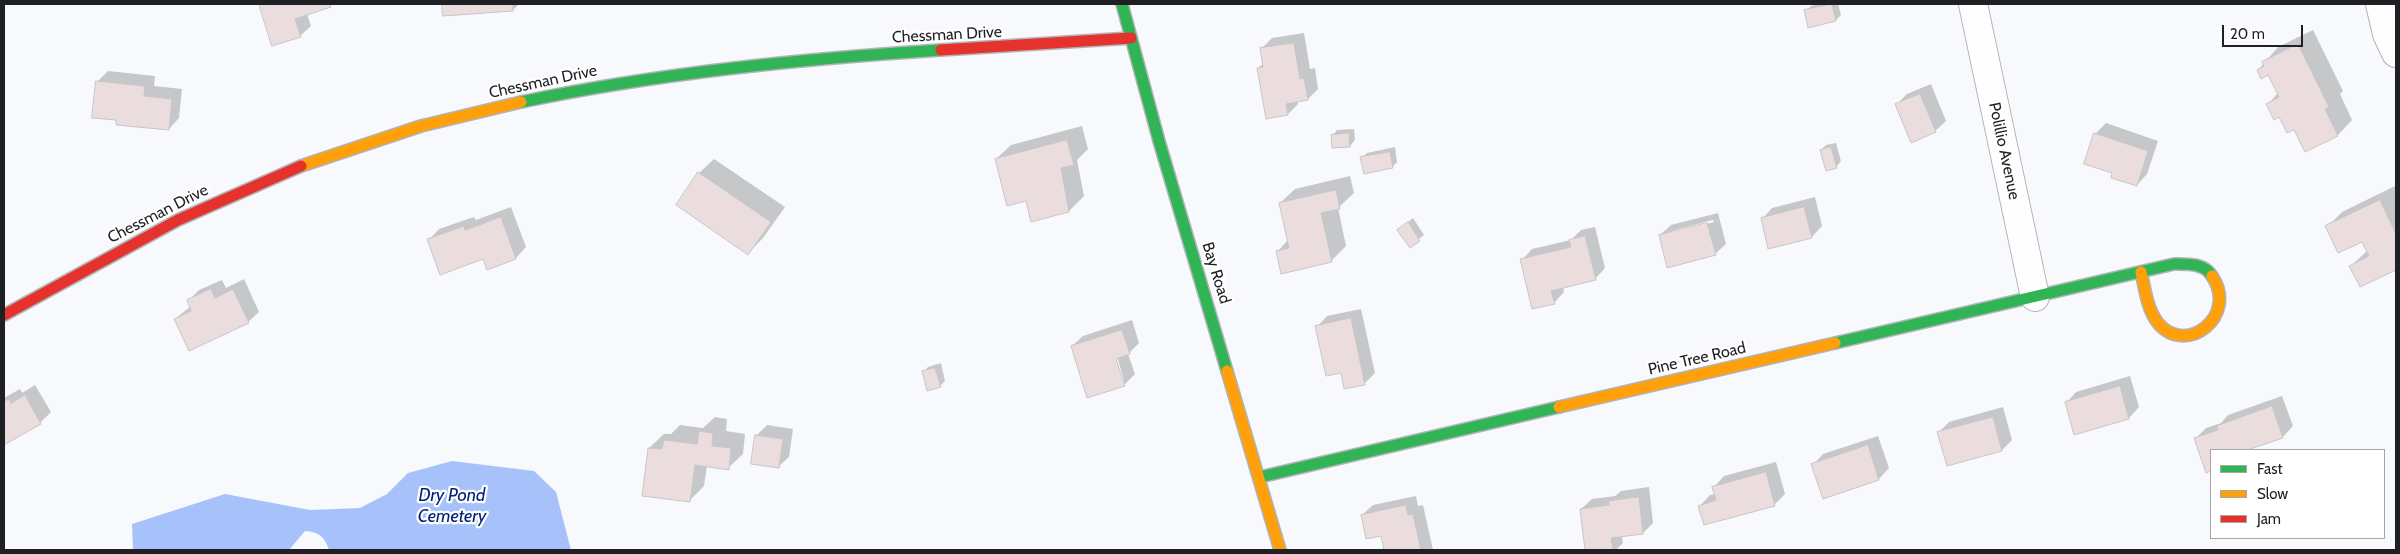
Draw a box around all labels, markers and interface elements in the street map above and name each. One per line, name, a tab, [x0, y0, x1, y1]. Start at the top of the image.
scale bar	[2225, 15, 2306, 47]
street label: Chessman Drive	[892, 23, 1002, 47]
text: 20 m	[2230, 25, 2265, 43]
street label: Chessman Drive	[487, 61, 599, 103]
street label: Polillio Avenue	[1984, 101, 2024, 201]
street label: Chessman Drive	[105, 180, 211, 248]
street label: Bay Road	[1198, 240, 1234, 306]
street label: Pine Tree Road	[1646, 338, 1748, 380]
legend	[2210, 449, 2385, 539]
text: Fast	[2257, 460, 2282, 478]
water label: Dry Pond Cemetery	[418, 485, 486, 528]
text: Slow	[2257, 485, 2288, 503]
text: Jam	[2257, 510, 2281, 528]

